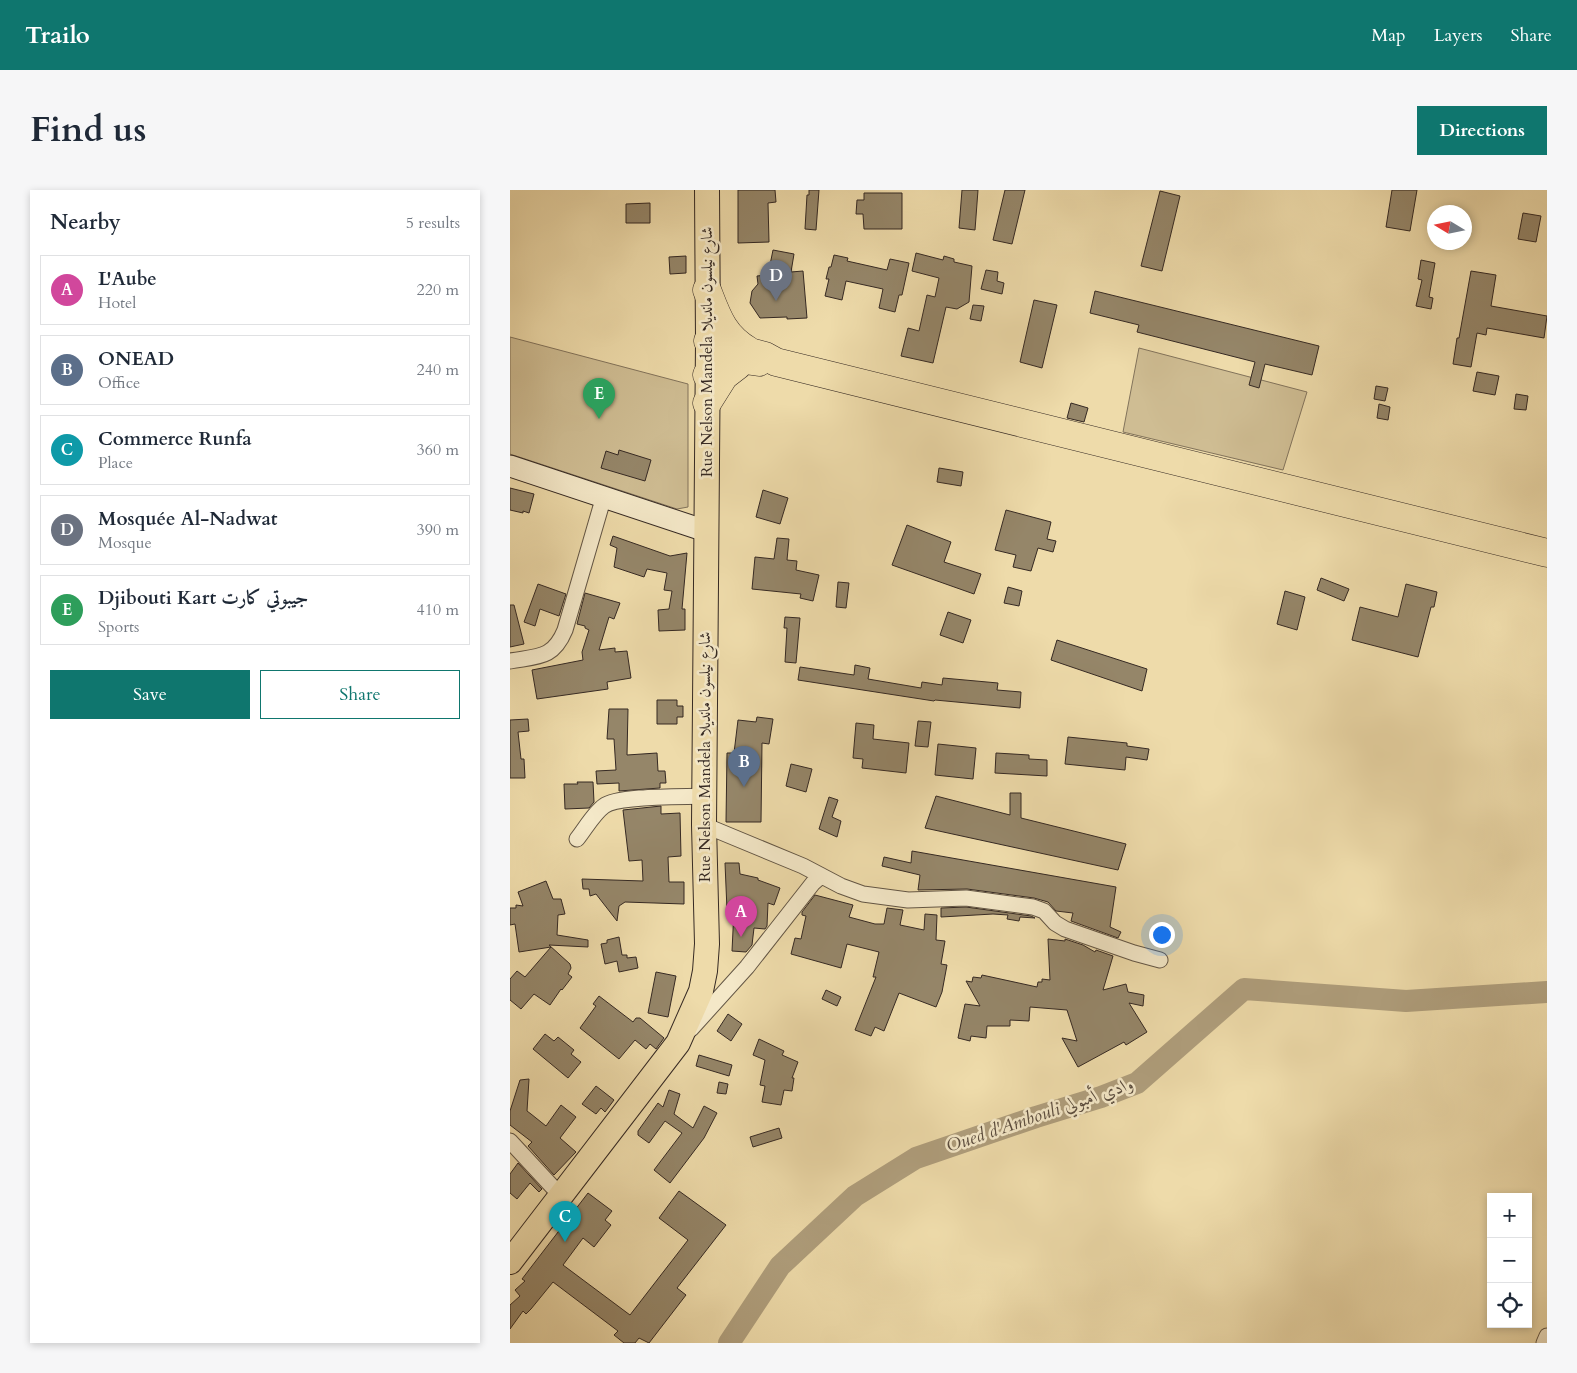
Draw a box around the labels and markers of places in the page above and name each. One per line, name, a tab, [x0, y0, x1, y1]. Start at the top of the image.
pin: D	[760, 260, 792, 301]
pin: E	[583, 378, 615, 419]
pin: B	[728, 746, 760, 787]
pin: A	[725, 896, 757, 937]
pin: C	[549, 1201, 581, 1242]

